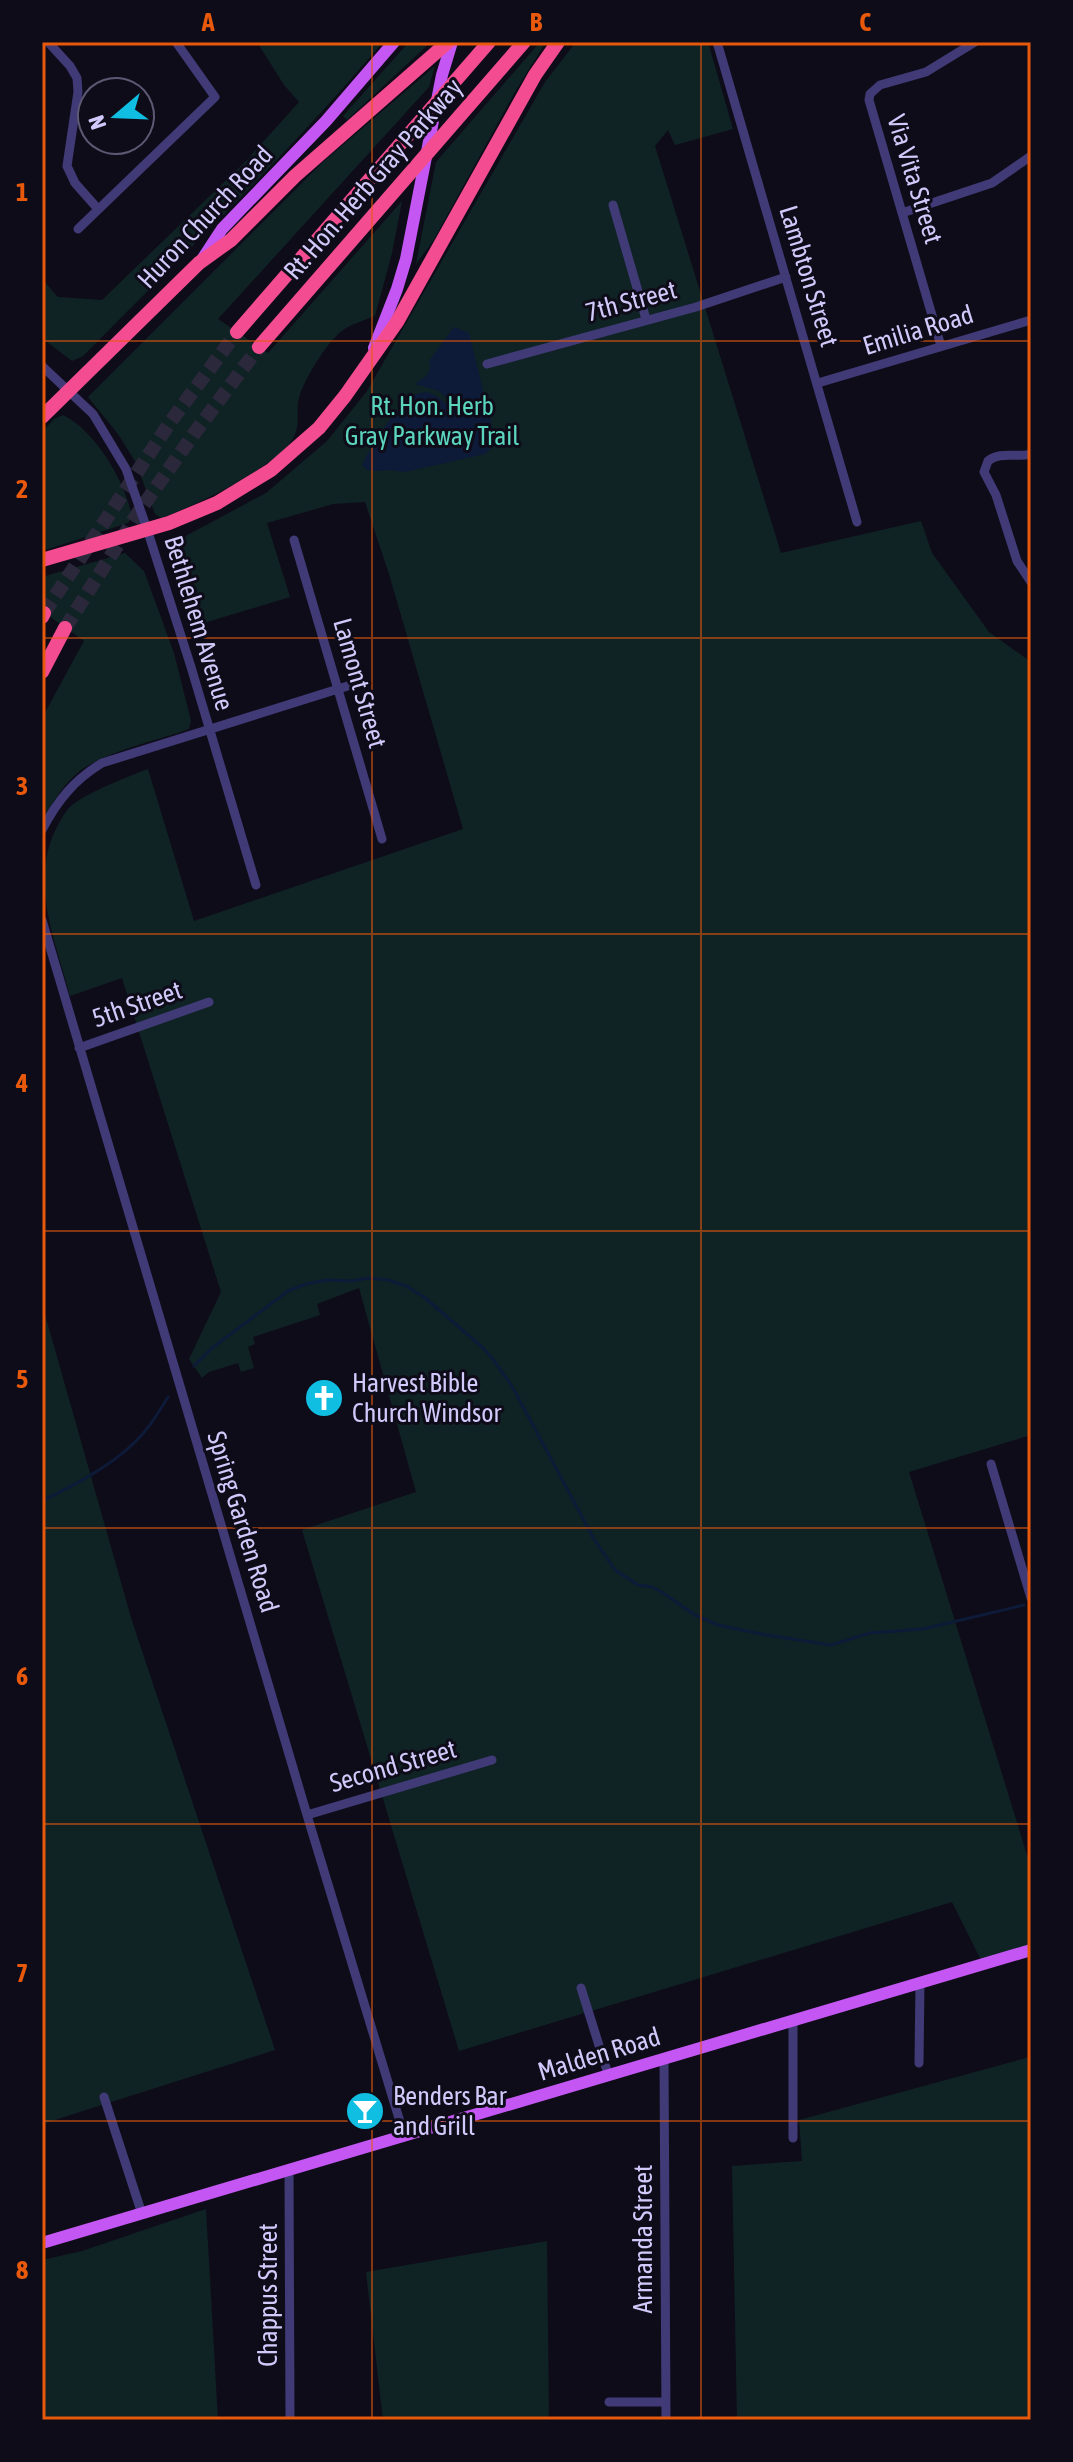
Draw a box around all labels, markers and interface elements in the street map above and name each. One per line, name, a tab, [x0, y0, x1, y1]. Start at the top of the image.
text: A	[201, 7, 215, 37]
text: B	[530, 7, 543, 37]
text: C	[859, 7, 871, 37]
street label: Rt. Hon. Herb Gray Parkway	[278, 72, 468, 285]
north arrow	[76, 76, 156, 156]
street label: Via Vita Street	[881, 111, 949, 247]
text: N	[83, 112, 111, 133]
street label: Huron Church Road	[131, 140, 279, 294]
text: 1	[16, 177, 28, 207]
street label: Lambton Street	[773, 202, 845, 350]
street label: 7th Street	[582, 274, 680, 328]
street label: Emilia Road	[859, 299, 977, 361]
park label: Rt. Hon. Herb Gray Parkway Trail	[345, 391, 519, 451]
text: 2	[16, 474, 28, 504]
street label: Bethlehem Avenue	[158, 532, 240, 714]
street label: Lamont Street	[327, 615, 393, 751]
text: 3	[16, 771, 28, 801]
street label: 5th Street	[88, 975, 186, 1033]
text: 4	[15, 1068, 28, 1098]
text: 5	[16, 1364, 28, 1394]
place label: Harvest Bible Church Windsor	[352, 1368, 501, 1428]
church icon: Harvest Bible Church Windsor	[303, 1377, 345, 1419]
street label: Spring Garden Road	[201, 1428, 285, 1616]
text: 6	[16, 1661, 28, 1691]
street label: Second Street	[326, 1734, 460, 1798]
text: 7	[16, 1958, 28, 1988]
street label: Malden Road	[534, 2021, 664, 2087]
place label: Benders Bar and Grill	[393, 2081, 507, 2141]
bar icon: Benders Bar and Grill	[344, 2090, 386, 2132]
street label: Armanda Street	[628, 2165, 658, 2313]
street label: Chappus Street	[253, 2223, 283, 2367]
text: 8	[16, 2255, 28, 2285]

